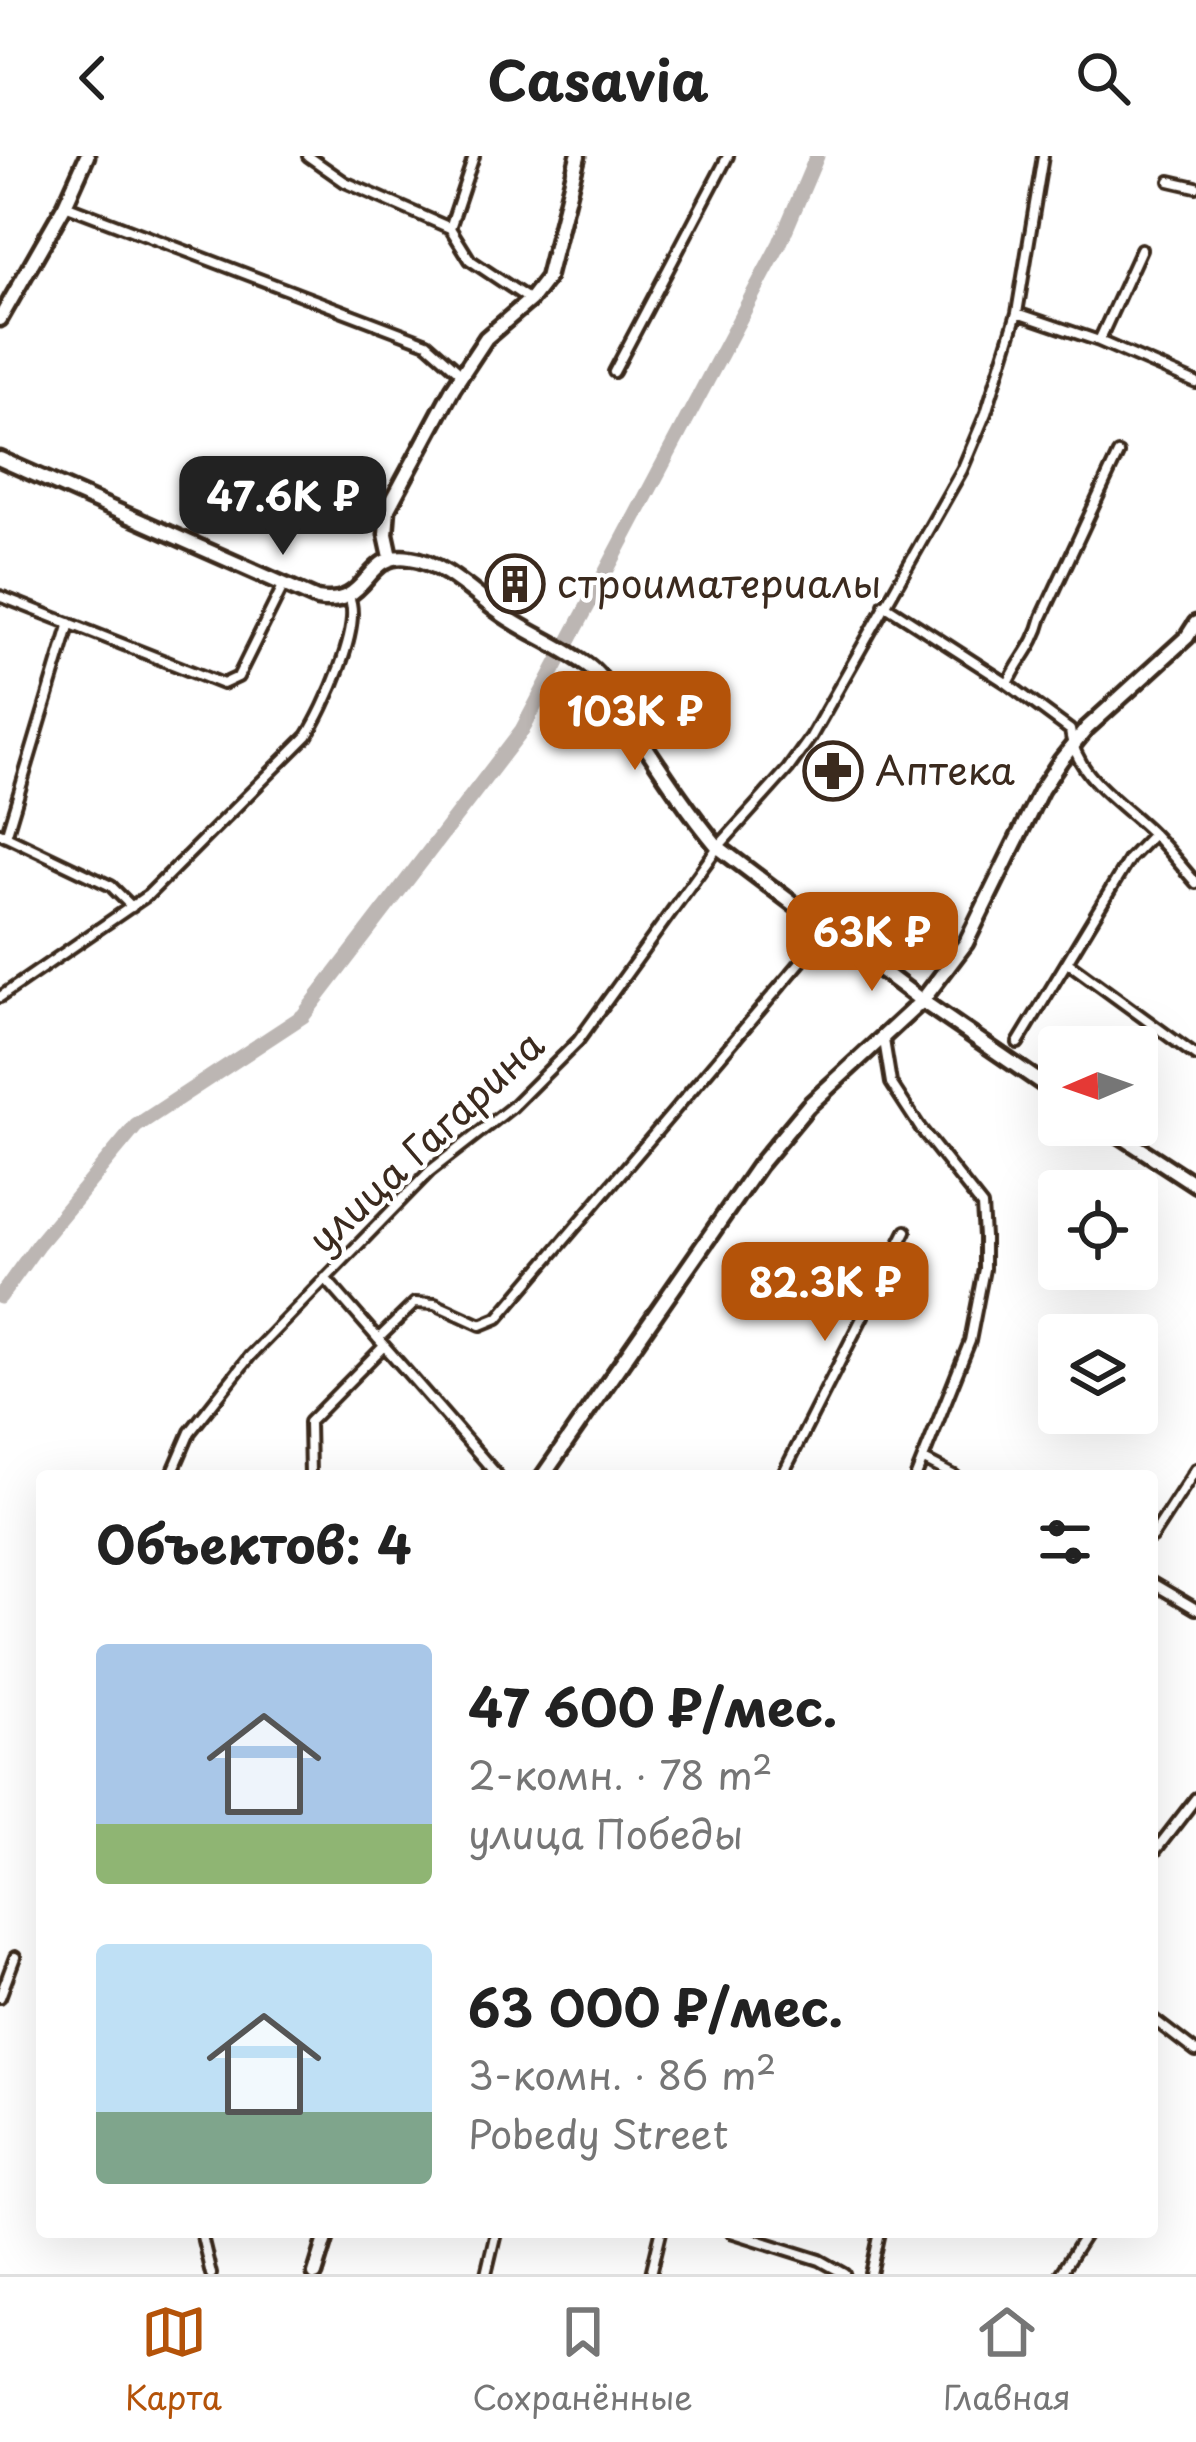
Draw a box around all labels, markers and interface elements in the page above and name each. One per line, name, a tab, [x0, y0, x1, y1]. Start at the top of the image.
text: Casavia	[487, 38, 709, 119]
icon: back	[60, 45, 126, 111]
icon: search	[1070, 45, 1136, 111]
pin: 47.6K ₽	[172, 456, 394, 558]
text: 47.6K ₽	[206, 465, 360, 524]
place label: строиматериалы	[557, 552, 881, 611]
building icon: строиматериалы	[484, 553, 546, 615]
pin: 103K ₽	[537, 671, 733, 773]
text: 103K ₽	[567, 680, 703, 739]
place label: Аптека	[875, 739, 1016, 798]
pharmacy icon: Аптека	[802, 740, 864, 802]
pin: 63K ₽	[788, 892, 956, 994]
text: 63K ₽	[813, 901, 931, 960]
street label: улица Гагарина	[293, 1014, 556, 1266]
north arrow	[1038, 1026, 1158, 1146]
map controls	[1038, 1026, 1158, 1434]
button: locate	[1038, 1170, 1158, 1290]
pin: 82.3K ₽	[714, 1242, 936, 1344]
text: 82.3K ₽	[749, 1251, 901, 1310]
button: layers	[1038, 1314, 1158, 1434]
text: Объектов: 4	[96, 1504, 412, 1581]
icon: filters	[1032, 1509, 1098, 1575]
text: 47 600 ₽/мес.	[468, 1667, 837, 1744]
icon: home	[192, 1692, 336, 1836]
text: 2-комн. · 78 m²	[468, 1744, 773, 1803]
text: улица Победы	[468, 1803, 743, 1862]
text: 63 000 ₽/мес.	[468, 1967, 843, 2044]
icon: home	[192, 1992, 336, 2136]
text: 3-комн. · 86 m²	[468, 2044, 777, 2103]
text: Pobedy Street	[468, 2103, 728, 2162]
tab: Карта	[125, 2299, 222, 2421]
tab: Сохранённые	[472, 2299, 693, 2421]
tab: Главная	[943, 2299, 1071, 2421]

